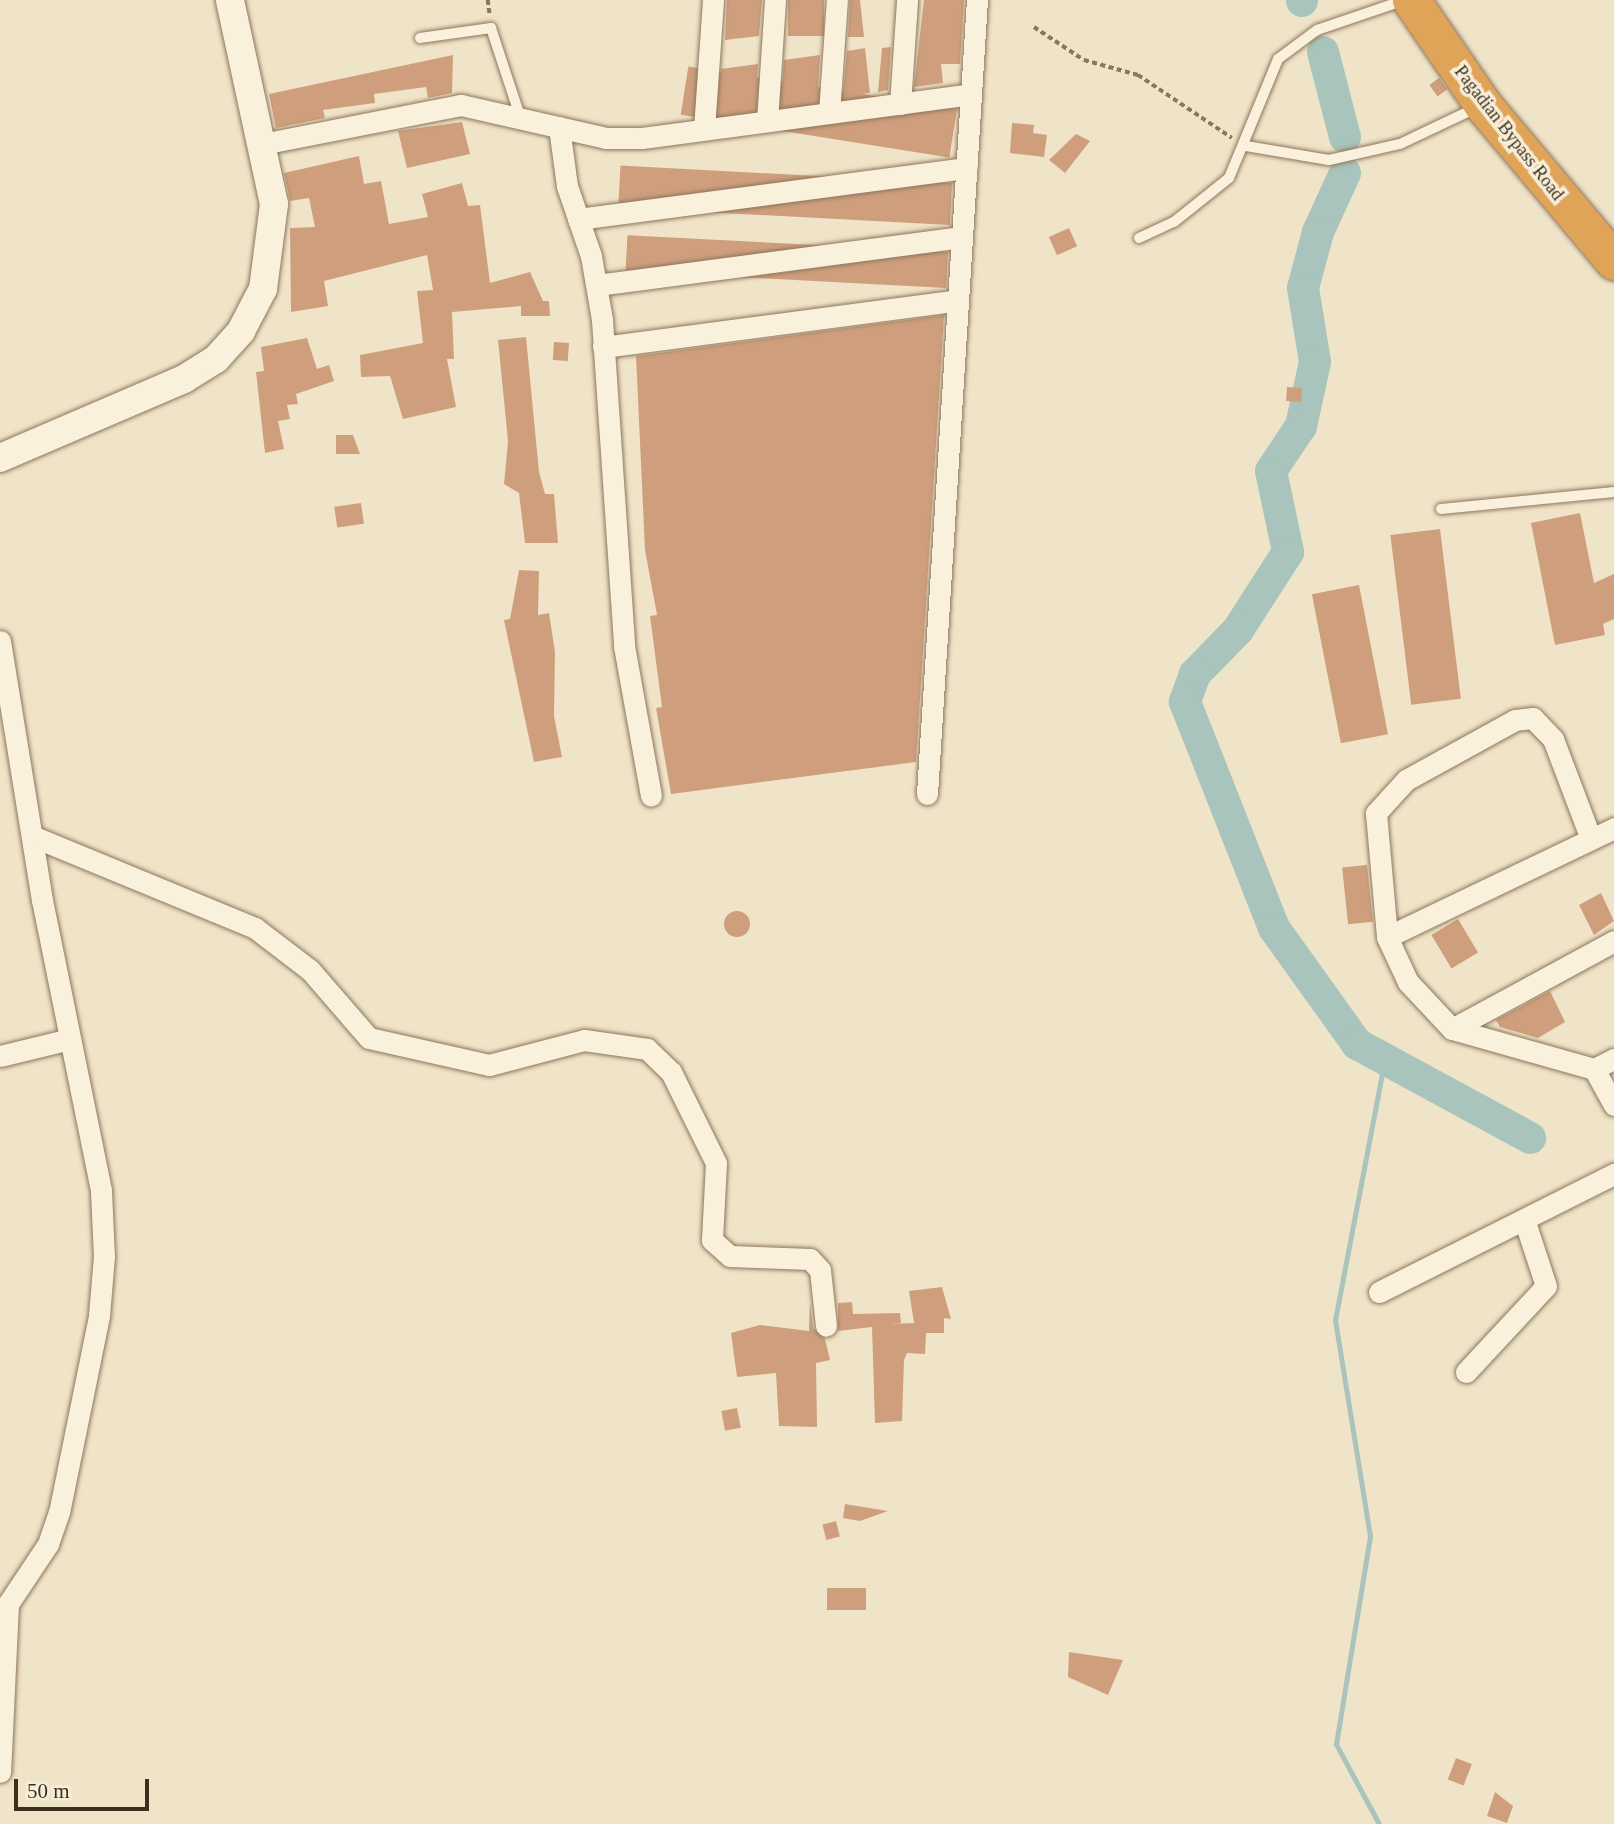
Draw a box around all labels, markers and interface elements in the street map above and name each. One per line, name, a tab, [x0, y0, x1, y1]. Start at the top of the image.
street label: Pagadian Bypass Road	[1450, 61, 1568, 205]
scale bar	[18, 1764, 152, 1808]
text: 50 m	[27, 1779, 70, 1803]

